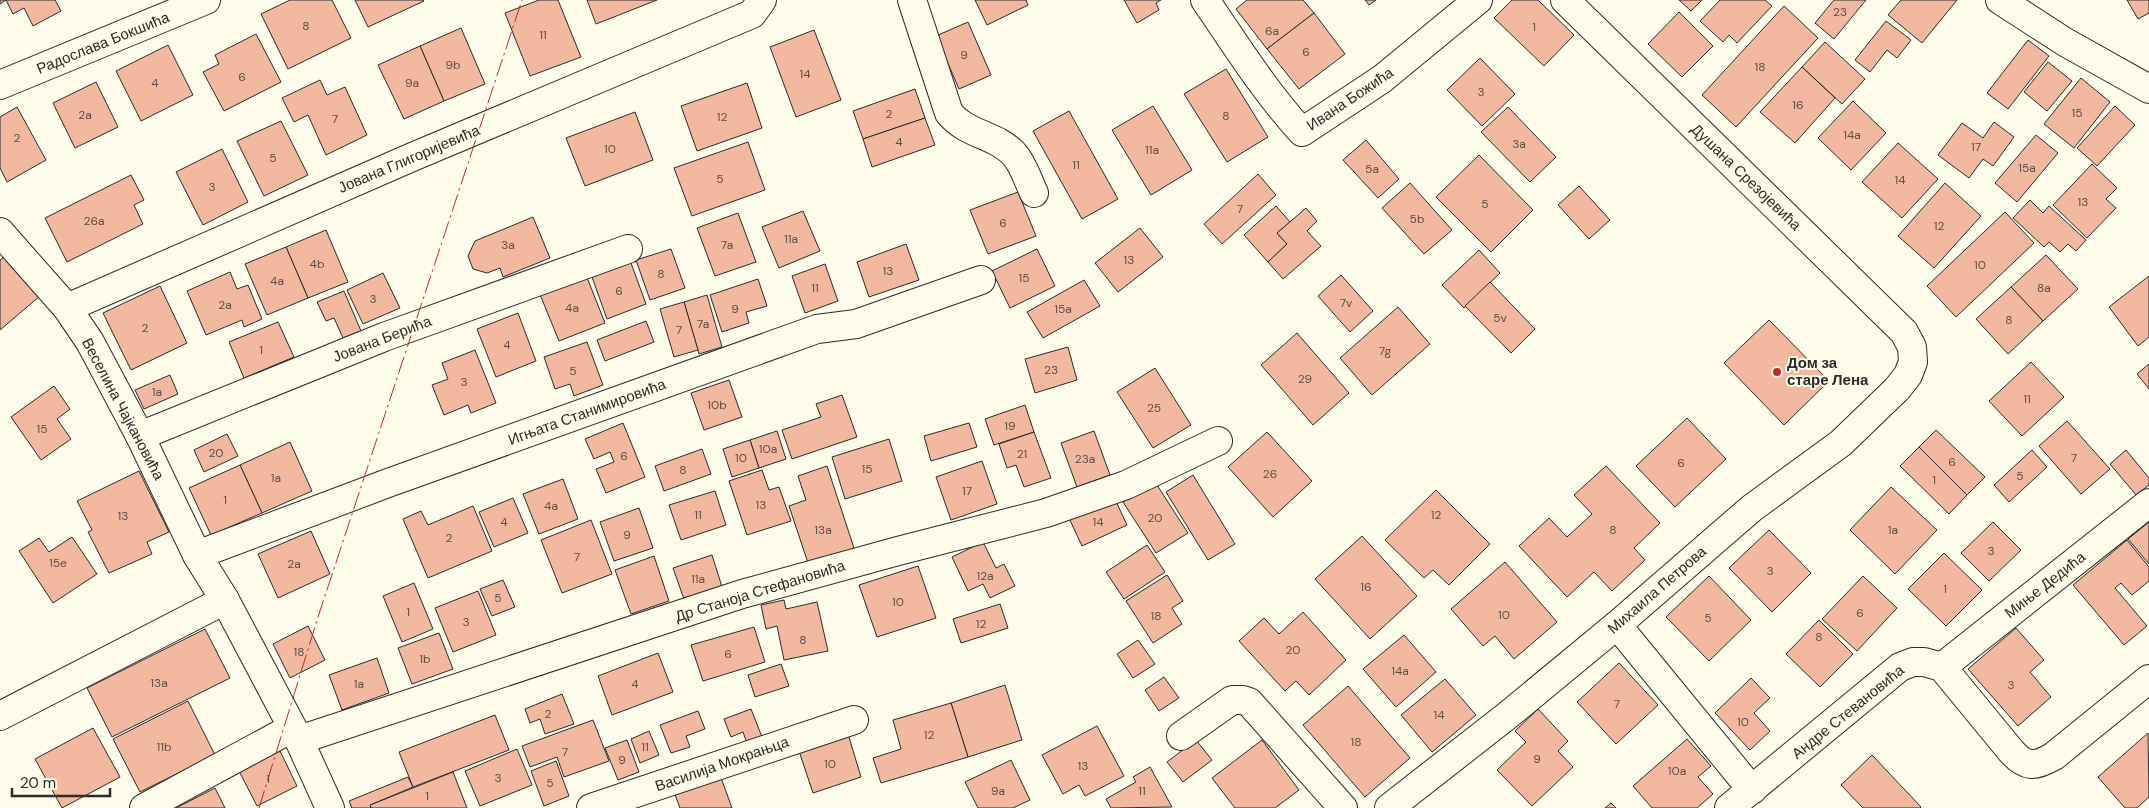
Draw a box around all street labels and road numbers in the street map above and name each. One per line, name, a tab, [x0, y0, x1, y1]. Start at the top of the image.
street label: Радослава Бокшића	[34, 7, 173, 79]
street label: Ивана Божића	[1303, 62, 1398, 135]
street label: Душана Срезојевића	[1687, 119, 1806, 235]
street label: Јована Глигоријевића	[335, 120, 483, 198]
street label: Јована Берића	[330, 311, 435, 367]
street label: Веселина Чајкановића	[77, 335, 169, 484]
street label: Игњата Станимировића	[505, 374, 669, 450]
street label: Михаила Петрова	[1604, 541, 1711, 638]
street label: Миње Дедића	[2000, 547, 2090, 623]
street label: Др Станоја Стефановића	[672, 555, 848, 626]
street label: Андре Стевановића	[1788, 660, 1909, 764]
street label: Василија Мокрањца	[652, 731, 792, 796]

